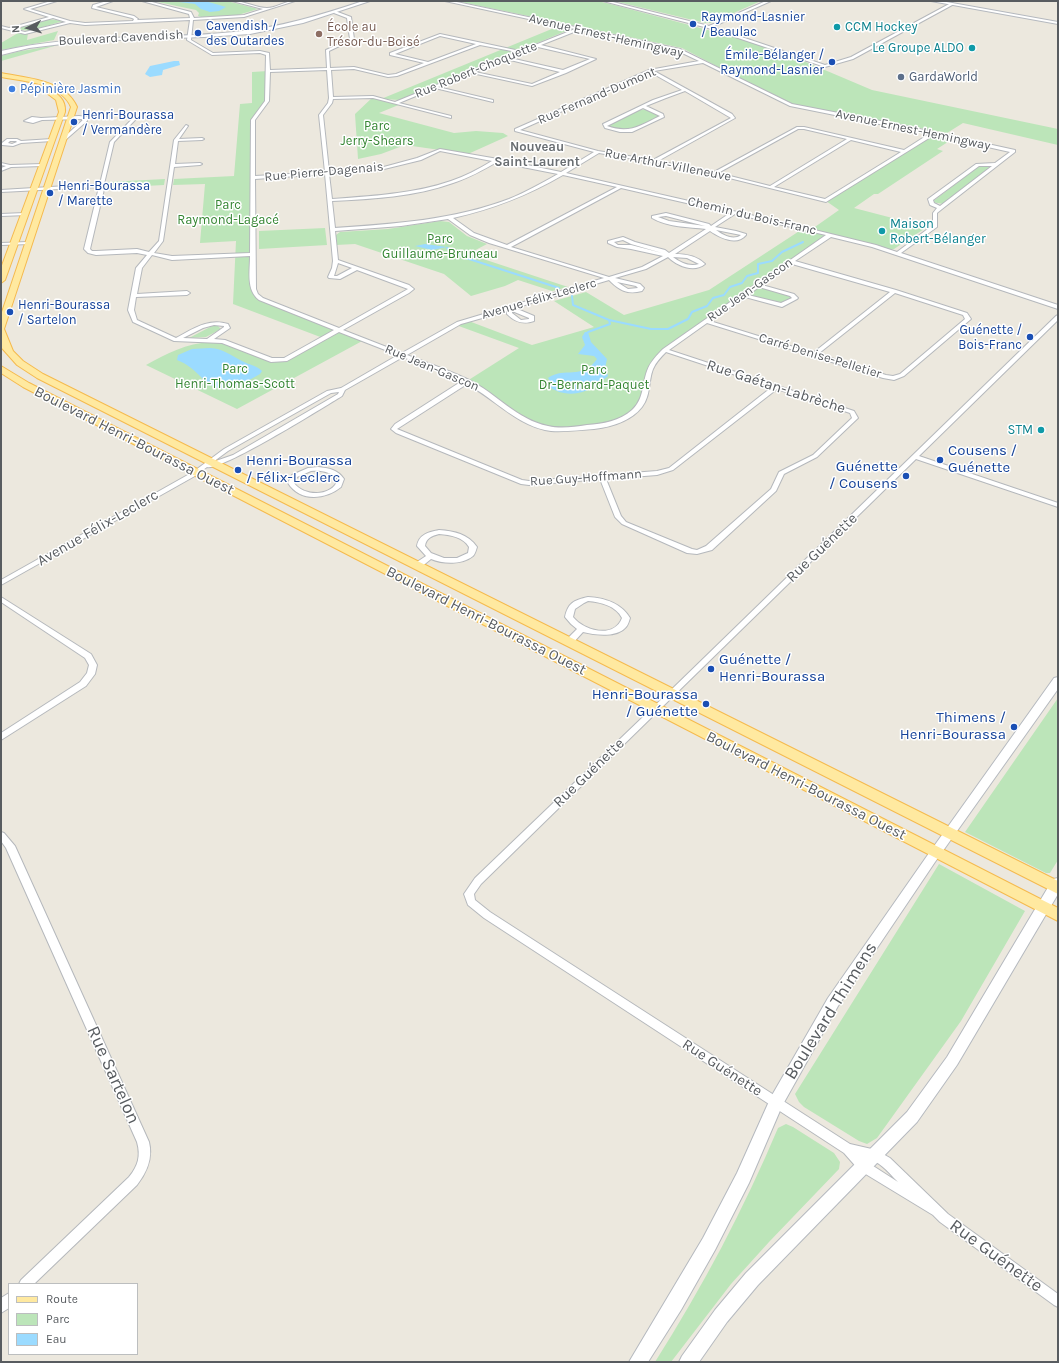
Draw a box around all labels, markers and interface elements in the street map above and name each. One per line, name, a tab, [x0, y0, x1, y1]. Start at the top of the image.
north arrow	[8, 8, 48, 48]
place label: Raymond-Lasnier / Beaulac	[701, 9, 805, 40]
street label: Avenue Ernest-Hemingway	[527, 11, 685, 61]
place label: Cavendish / des Outardes	[206, 18, 285, 49]
place label: École au Trésor-du-Boisé	[327, 19, 420, 50]
marker: Raymond-Lasnier / Beaulac	[688, 19, 698, 29]
place label: CCM Hockey	[845, 19, 918, 35]
marker: CCM Hockey	[832, 22, 842, 32]
text: N	[9, 25, 22, 34]
street label: Boulevard Cavendish	[58, 27, 184, 49]
marker: Cavendish / des Outardes	[193, 28, 203, 38]
marker: École au Trésor-du-Boisé	[314, 29, 324, 39]
street label: Rue Robert-Choquette	[413, 38, 539, 102]
place label: Le Groupe ALDO	[872, 40, 964, 56]
marker: Le Groupe ALDO	[967, 43, 977, 53]
place label: Émile-Bélanger / Raymond-Lasnier	[720, 47, 824, 78]
marker: Émile-Bélanger / Raymond-Lasnier	[827, 57, 837, 67]
street label: Rue Fernand-Dumont	[536, 64, 658, 128]
place label: GardaWorld	[909, 69, 978, 85]
marker: GardaWorld	[896, 72, 906, 82]
place label: Pépinière Jasmin	[20, 81, 121, 97]
marker: Pépinière Jasmin	[7, 84, 17, 94]
street label: Avenue Ernest-Hemingway	[834, 106, 992, 154]
place label: Henri-Bourassa / Vermandère	[82, 107, 174, 138]
marker: Henri-Bourassa / Vermandère	[69, 117, 79, 127]
park label: Parc Jerry-Shears	[341, 118, 413, 149]
district label: Nouveau Saint-Laurent	[494, 139, 580, 170]
street label: Rue Arthur-Villeneuve	[604, 145, 732, 185]
street label: Rue Pierre-Dagenais	[264, 159, 384, 185]
place label: Henri-Bourassa / Marette	[58, 178, 150, 209]
marker: Henri-Bourassa / Marette	[45, 188, 55, 198]
street label: Chemin du Bois-Franc	[686, 194, 818, 238]
park label: Parc Raymond-Lagacé	[177, 197, 279, 228]
place label: Maison Robert-Bélanger	[890, 216, 986, 247]
marker: Maison Robert-Bélanger	[877, 226, 887, 236]
park label: Parc Guillaume-Bruneau	[382, 231, 498, 262]
street label: Rue Jean-Gascon	[704, 255, 796, 325]
street label: Avenue Félix-Leclerc	[480, 275, 598, 323]
place label: Henri-Bourassa / Sartelon	[18, 297, 110, 328]
marker: Henri-Bourassa / Sartelon	[5, 307, 15, 317]
place label: Guénette / Bois-Franc	[958, 322, 1022, 353]
street label: Carré Denise-Pelletier	[757, 330, 883, 382]
marker: Guénette / Bois-Franc	[1025, 332, 1035, 342]
street label: Rue Jean-Gascon	[382, 341, 482, 395]
street label: Rue Gaétan-Labrèche	[704, 356, 848, 418]
park label: Parc Henri-Thomas-Scott	[175, 361, 295, 392]
park label: Parc Dr-Bernard-Paquet	[539, 362, 649, 393]
street label: Boulevard Henri-Bourassa Ouest	[31, 383, 237, 499]
place label: STM	[1008, 422, 1033, 438]
marker: STM	[1036, 425, 1046, 435]
place label: Cousens / Guénette	[948, 442, 1017, 477]
place label: Henri-Bourassa / Félix-Leclerc	[246, 452, 352, 487]
marker: Cousens / Guénette	[935, 455, 945, 465]
place label: Guénette / Cousens	[829, 458, 898, 493]
marker: Henri-Bourassa / Félix-Leclerc	[233, 465, 243, 475]
street label: Rue Guy-Hoffmann	[530, 466, 642, 490]
marker: Guénette / Cousens	[901, 471, 911, 481]
street label: Avenue Félix-Leclerc	[34, 486, 162, 570]
street label: Rue Guénette	[783, 510, 861, 586]
street label: Boulevard Henri-Bourassa Ouest	[383, 563, 589, 679]
place label: Guénette / Henri-Bourassa	[719, 651, 825, 686]
marker: Guénette / Henri-Bourassa	[706, 664, 716, 674]
place label: Henri-Bourassa / Guénette	[592, 686, 698, 721]
marker: Henri-Bourassa / Guénette	[701, 699, 711, 709]
place label: Thimens / Henri-Bourassa	[900, 709, 1006, 744]
marker: Thimens / Henri-Bourassa	[1009, 722, 1019, 732]
street label: Boulevard Henri-Bourassa Ouest	[703, 728, 909, 844]
street label: Rue Guénette	[550, 735, 628, 811]
street label: Boulevard Thimens	[780, 938, 882, 1084]
street label: Rue Sartelon	[82, 1023, 144, 1127]
street label: Rue Guénette	[679, 1035, 765, 1101]
street label: Rue Guénette	[945, 1215, 1047, 1297]
legend	[8, 1283, 138, 1355]
text: Route	[46, 1292, 78, 1306]
text: Parc	[46, 1312, 70, 1326]
text: Eau	[46, 1332, 67, 1346]

